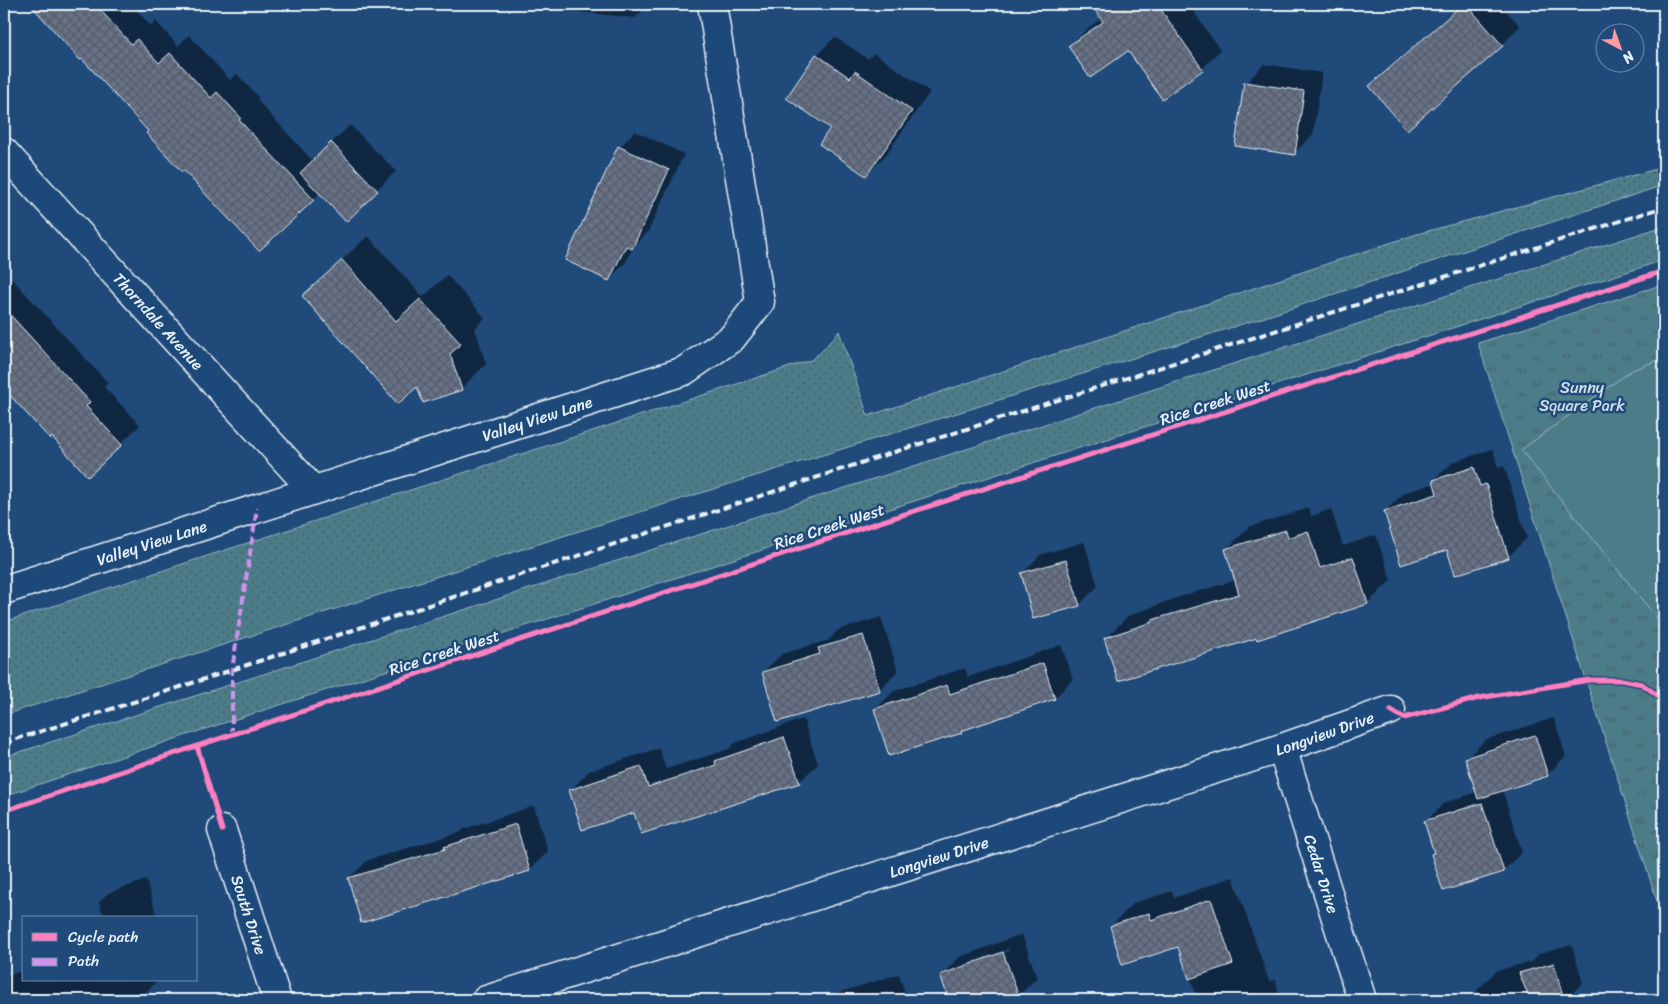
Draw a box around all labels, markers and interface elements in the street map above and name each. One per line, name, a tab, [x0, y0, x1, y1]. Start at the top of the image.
north arrow	[1596, 22, 1646, 72]
text: N	[1616, 44, 1641, 70]
street label: Thorndale Avenue	[105, 266, 211, 377]
street label: Rice Creek West	[1156, 371, 1274, 434]
park label: Sunny Square Park	[1539, 373, 1625, 420]
street label: Valley View Lane	[478, 387, 596, 450]
street label: Rice Creek West	[770, 495, 888, 558]
street label: Valley View Lane	[93, 512, 211, 574]
street label: Rice Creek West	[385, 621, 503, 684]
street label: Longview Drive	[1271, 703, 1378, 764]
street label: Longview Drive	[885, 828, 993, 887]
street label: Cedar Drive	[1295, 831, 1348, 917]
street label: South Drive	[222, 871, 275, 959]
legend	[22, 916, 198, 982]
text: Cycle path	[68, 924, 139, 950]
text: Path	[68, 948, 99, 974]

